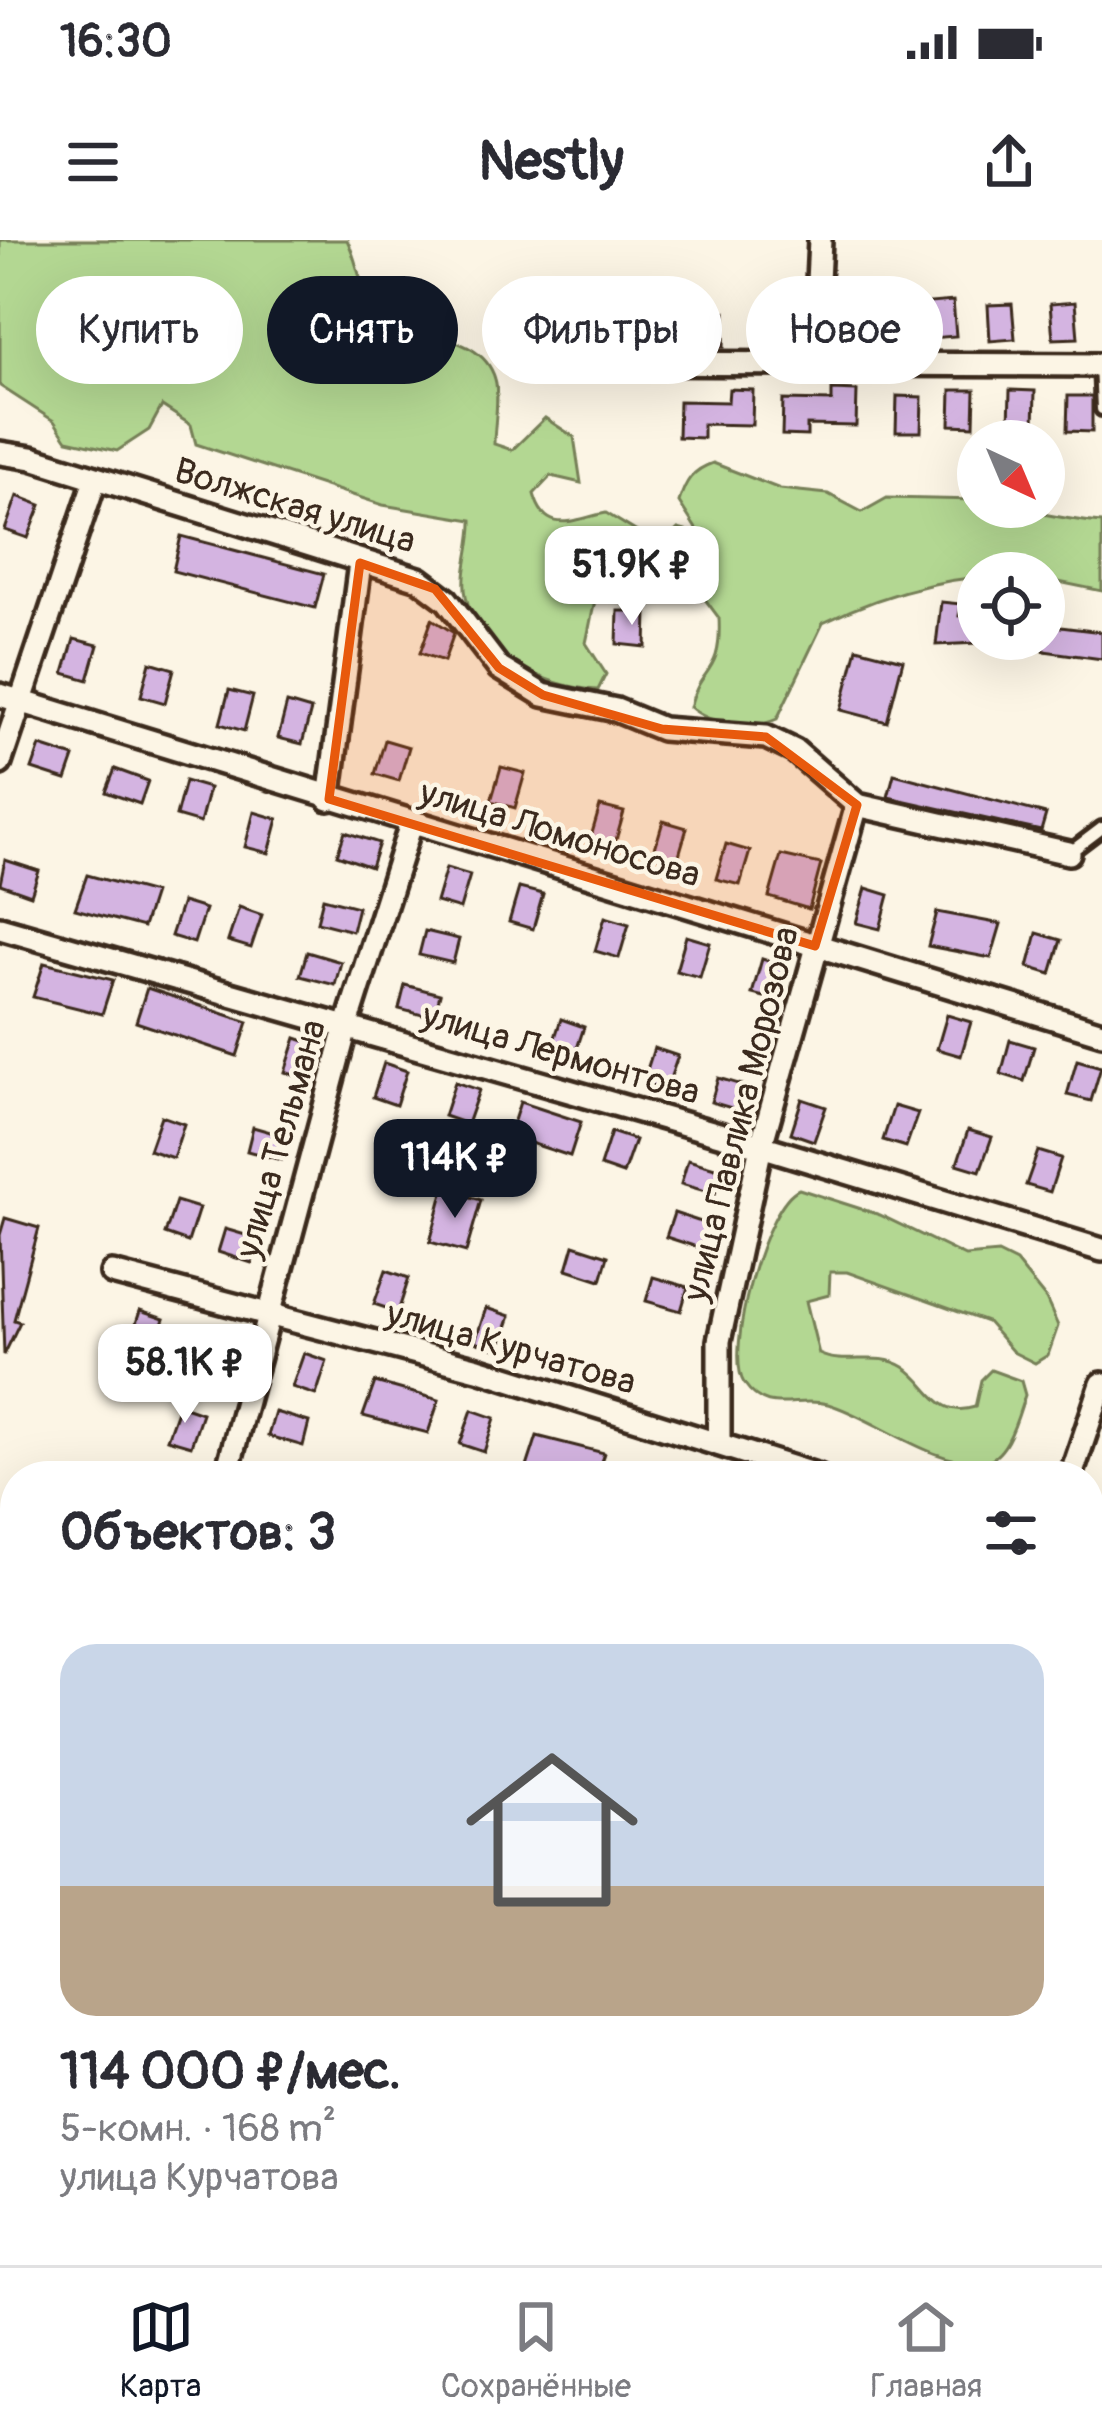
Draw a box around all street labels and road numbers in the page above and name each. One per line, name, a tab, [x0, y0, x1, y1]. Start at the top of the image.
street label: Волжская улица	[169, 448, 421, 564]
street label: улица Ломоносова	[413, 770, 706, 898]
street label: улица Павлика Морозова	[672, 922, 809, 1307]
street label: улица Лермонтова	[416, 993, 705, 1115]
street label: улица Тельмана	[225, 1015, 337, 1264]
street label: улица Курчатова	[380, 1291, 641, 1405]

